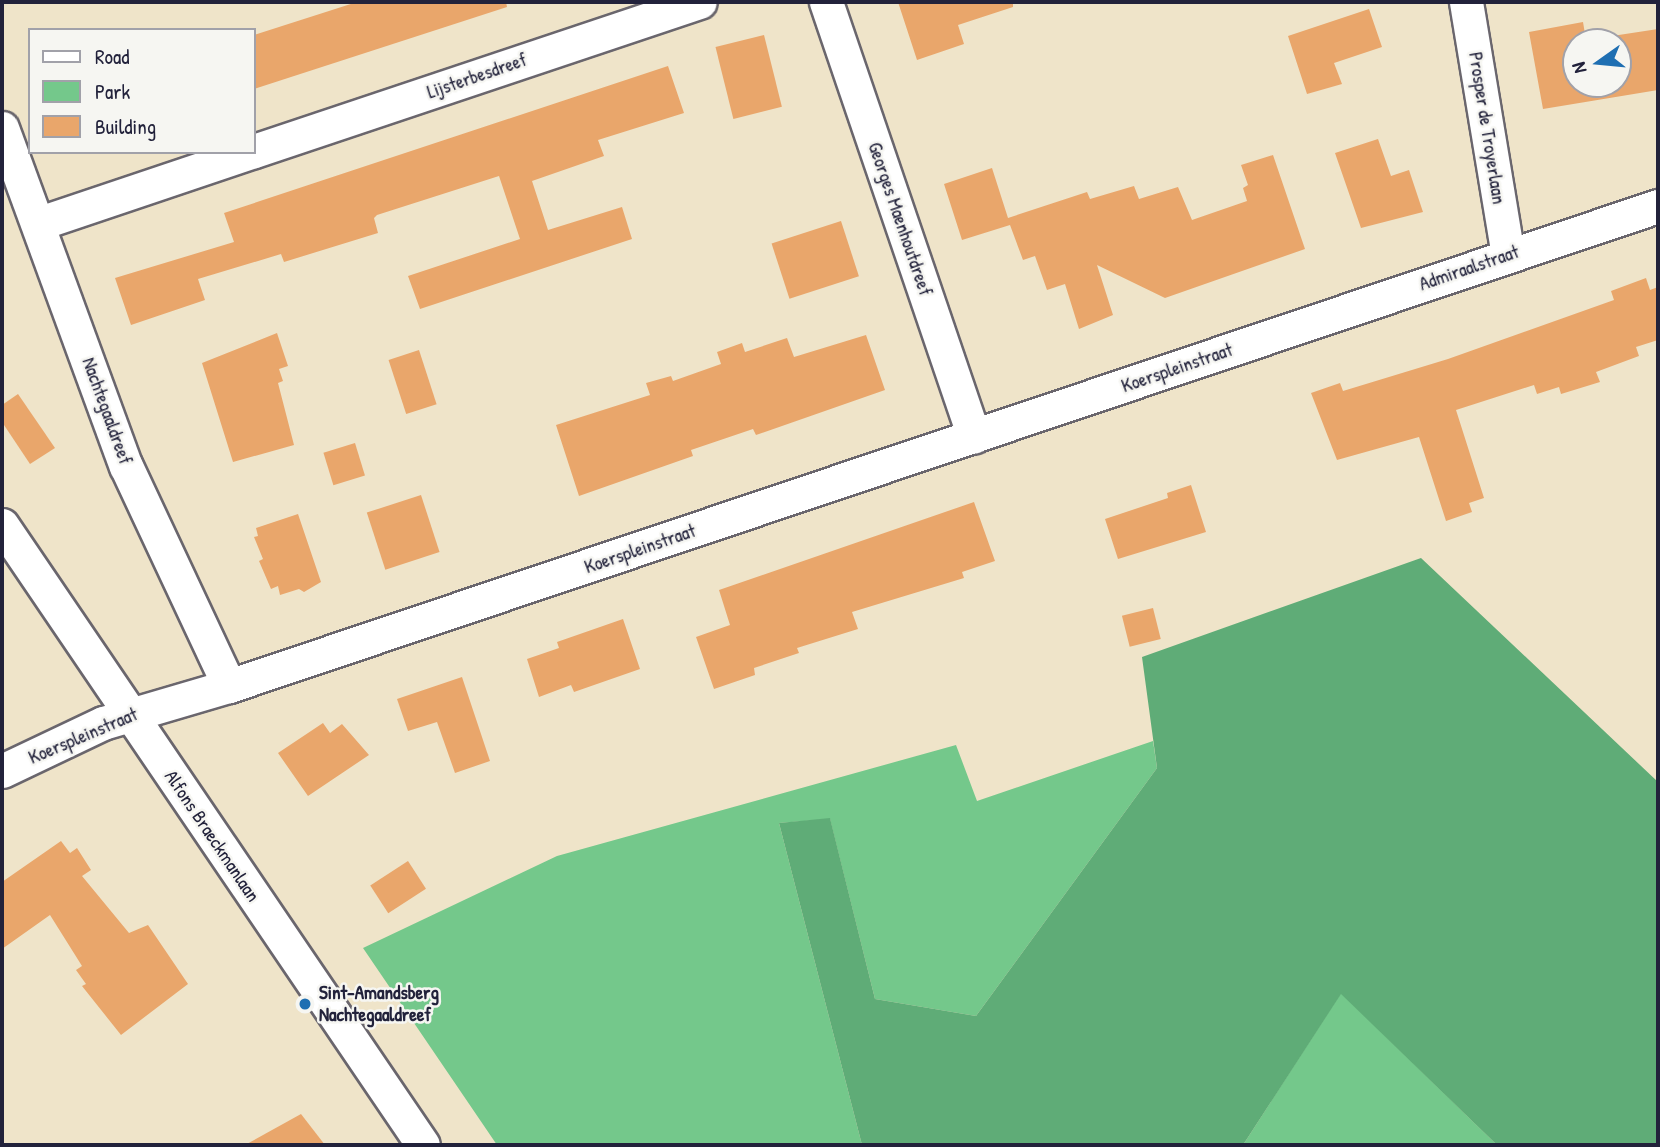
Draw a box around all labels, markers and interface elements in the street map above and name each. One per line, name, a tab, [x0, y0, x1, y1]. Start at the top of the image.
legend	[28, 28, 256, 154]
north arrow	[1562, 28, 1632, 98]
text: Road	[95, 42, 129, 71]
street label: Lijsterbesdreef	[424, 48, 530, 104]
street label: Prosper de Troyerlaan	[1464, 50, 1510, 206]
text: N	[1565, 60, 1593, 76]
text: Park	[95, 77, 130, 106]
text: Building	[95, 112, 156, 141]
street label: Georges Maenhoutdreef	[863, 139, 937, 299]
street label: Admiraalstraat	[1416, 240, 1522, 296]
street label: Koerspleinstraat	[1118, 338, 1236, 398]
street label: Nachtegaaldreef	[77, 354, 137, 468]
street label: Koerspleinstraat	[581, 519, 699, 579]
street label: Koerspleinstraat	[25, 703, 141, 769]
street label: Alfons Braeckmanlaan	[160, 766, 264, 906]
place label: Sint-Amandsberg Nachtegaaldreef	[319, 982, 439, 1026]
marker: Sint-Amandsberg Nachtegaaldreef	[297, 996, 313, 1012]

